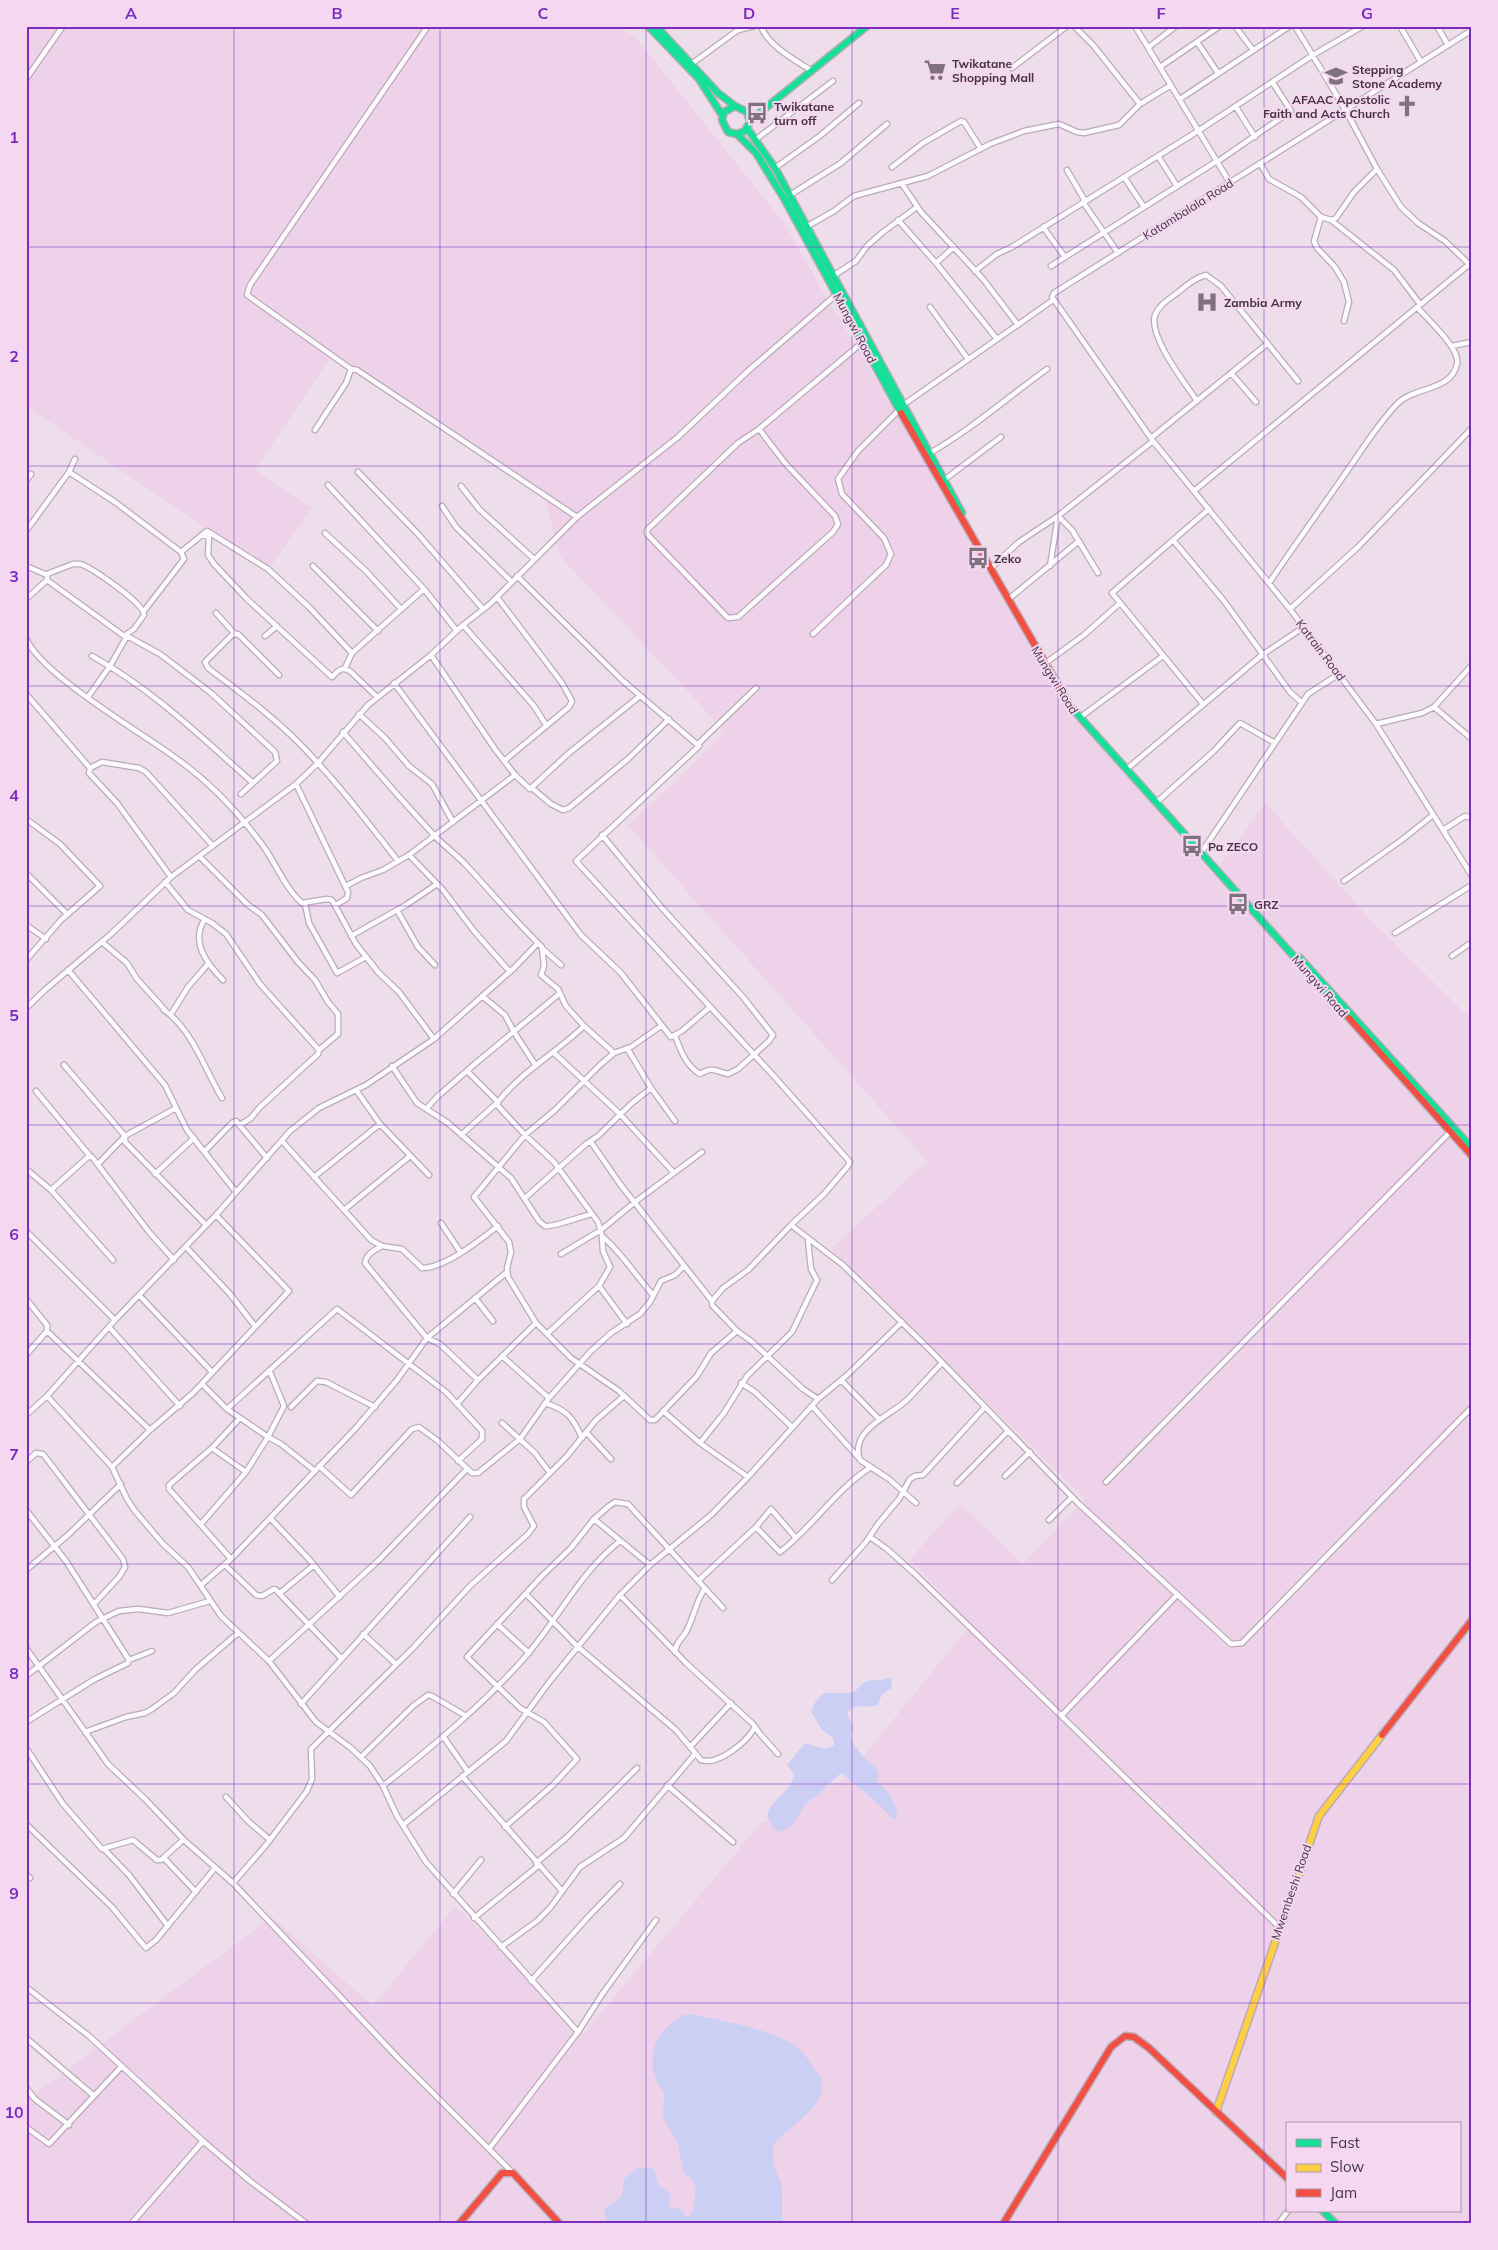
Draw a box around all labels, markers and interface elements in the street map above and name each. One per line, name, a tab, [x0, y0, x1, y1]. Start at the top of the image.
text: A	[125, 3, 137, 23]
text: B	[331, 3, 343, 23]
text: C	[538, 3, 549, 23]
text: D	[743, 3, 755, 23]
text: E	[950, 3, 960, 23]
text: F	[1156, 3, 1166, 23]
text: G	[1361, 3, 1373, 23]
place label: Twikatane Shopping Mall	[952, 56, 1034, 85]
supermarket icon: Twikatane Shopping Mall	[922, 57, 948, 83]
place label: Stepping Stone Academy	[1352, 62, 1443, 91]
school or university icon: Stepping Stone Academy	[1323, 63, 1349, 89]
place label: AFAAC Apostolic Faith and Acts Church	[1263, 92, 1390, 121]
church icon: AFAAC Apostolic Faith and Acts Church	[1394, 93, 1420, 119]
place label: Twikatane turn off	[774, 99, 835, 128]
bus stop icon: Twikatane turn off	[744, 100, 770, 126]
text: 1	[9, 127, 19, 147]
street label: Katambalala Road	[1140, 175, 1236, 243]
hospital icon: Zambia Army	[1194, 289, 1220, 315]
street label: Mungwi Road	[830, 290, 880, 366]
place label: Zambia Army	[1224, 295, 1302, 310]
text: 2	[9, 346, 19, 366]
bus stop icon: Zeko	[965, 545, 991, 571]
place label: Zeko	[994, 551, 1021, 566]
text: 3	[9, 566, 19, 586]
street label: Katrain Road	[1293, 616, 1349, 684]
street label: Mungwi Road	[1028, 643, 1082, 717]
text: 4	[9, 785, 19, 805]
bus stop icon: Pa ZECO	[1179, 833, 1205, 859]
place label: Pa ZECO	[1208, 839, 1258, 854]
bus stop icon: GRZ	[1225, 891, 1251, 917]
place label: GRZ	[1254, 897, 1279, 912]
street label: Mungwi Road	[1289, 952, 1351, 1020]
text: 5	[9, 1005, 19, 1025]
text: 6	[9, 1224, 19, 1244]
text: 7	[9, 1444, 19, 1464]
text: 8	[9, 1663, 19, 1683]
street label: Mwembeshi Road	[1268, 1842, 1314, 1942]
text: 9	[9, 1883, 19, 1903]
text: 10	[4, 2102, 24, 2122]
legend	[1286, 2122, 1460, 2212]
text: Fast	[1330, 2133, 1360, 2152]
text: Slow	[1330, 2157, 1364, 2176]
text: Jam	[1330, 2183, 1357, 2202]

